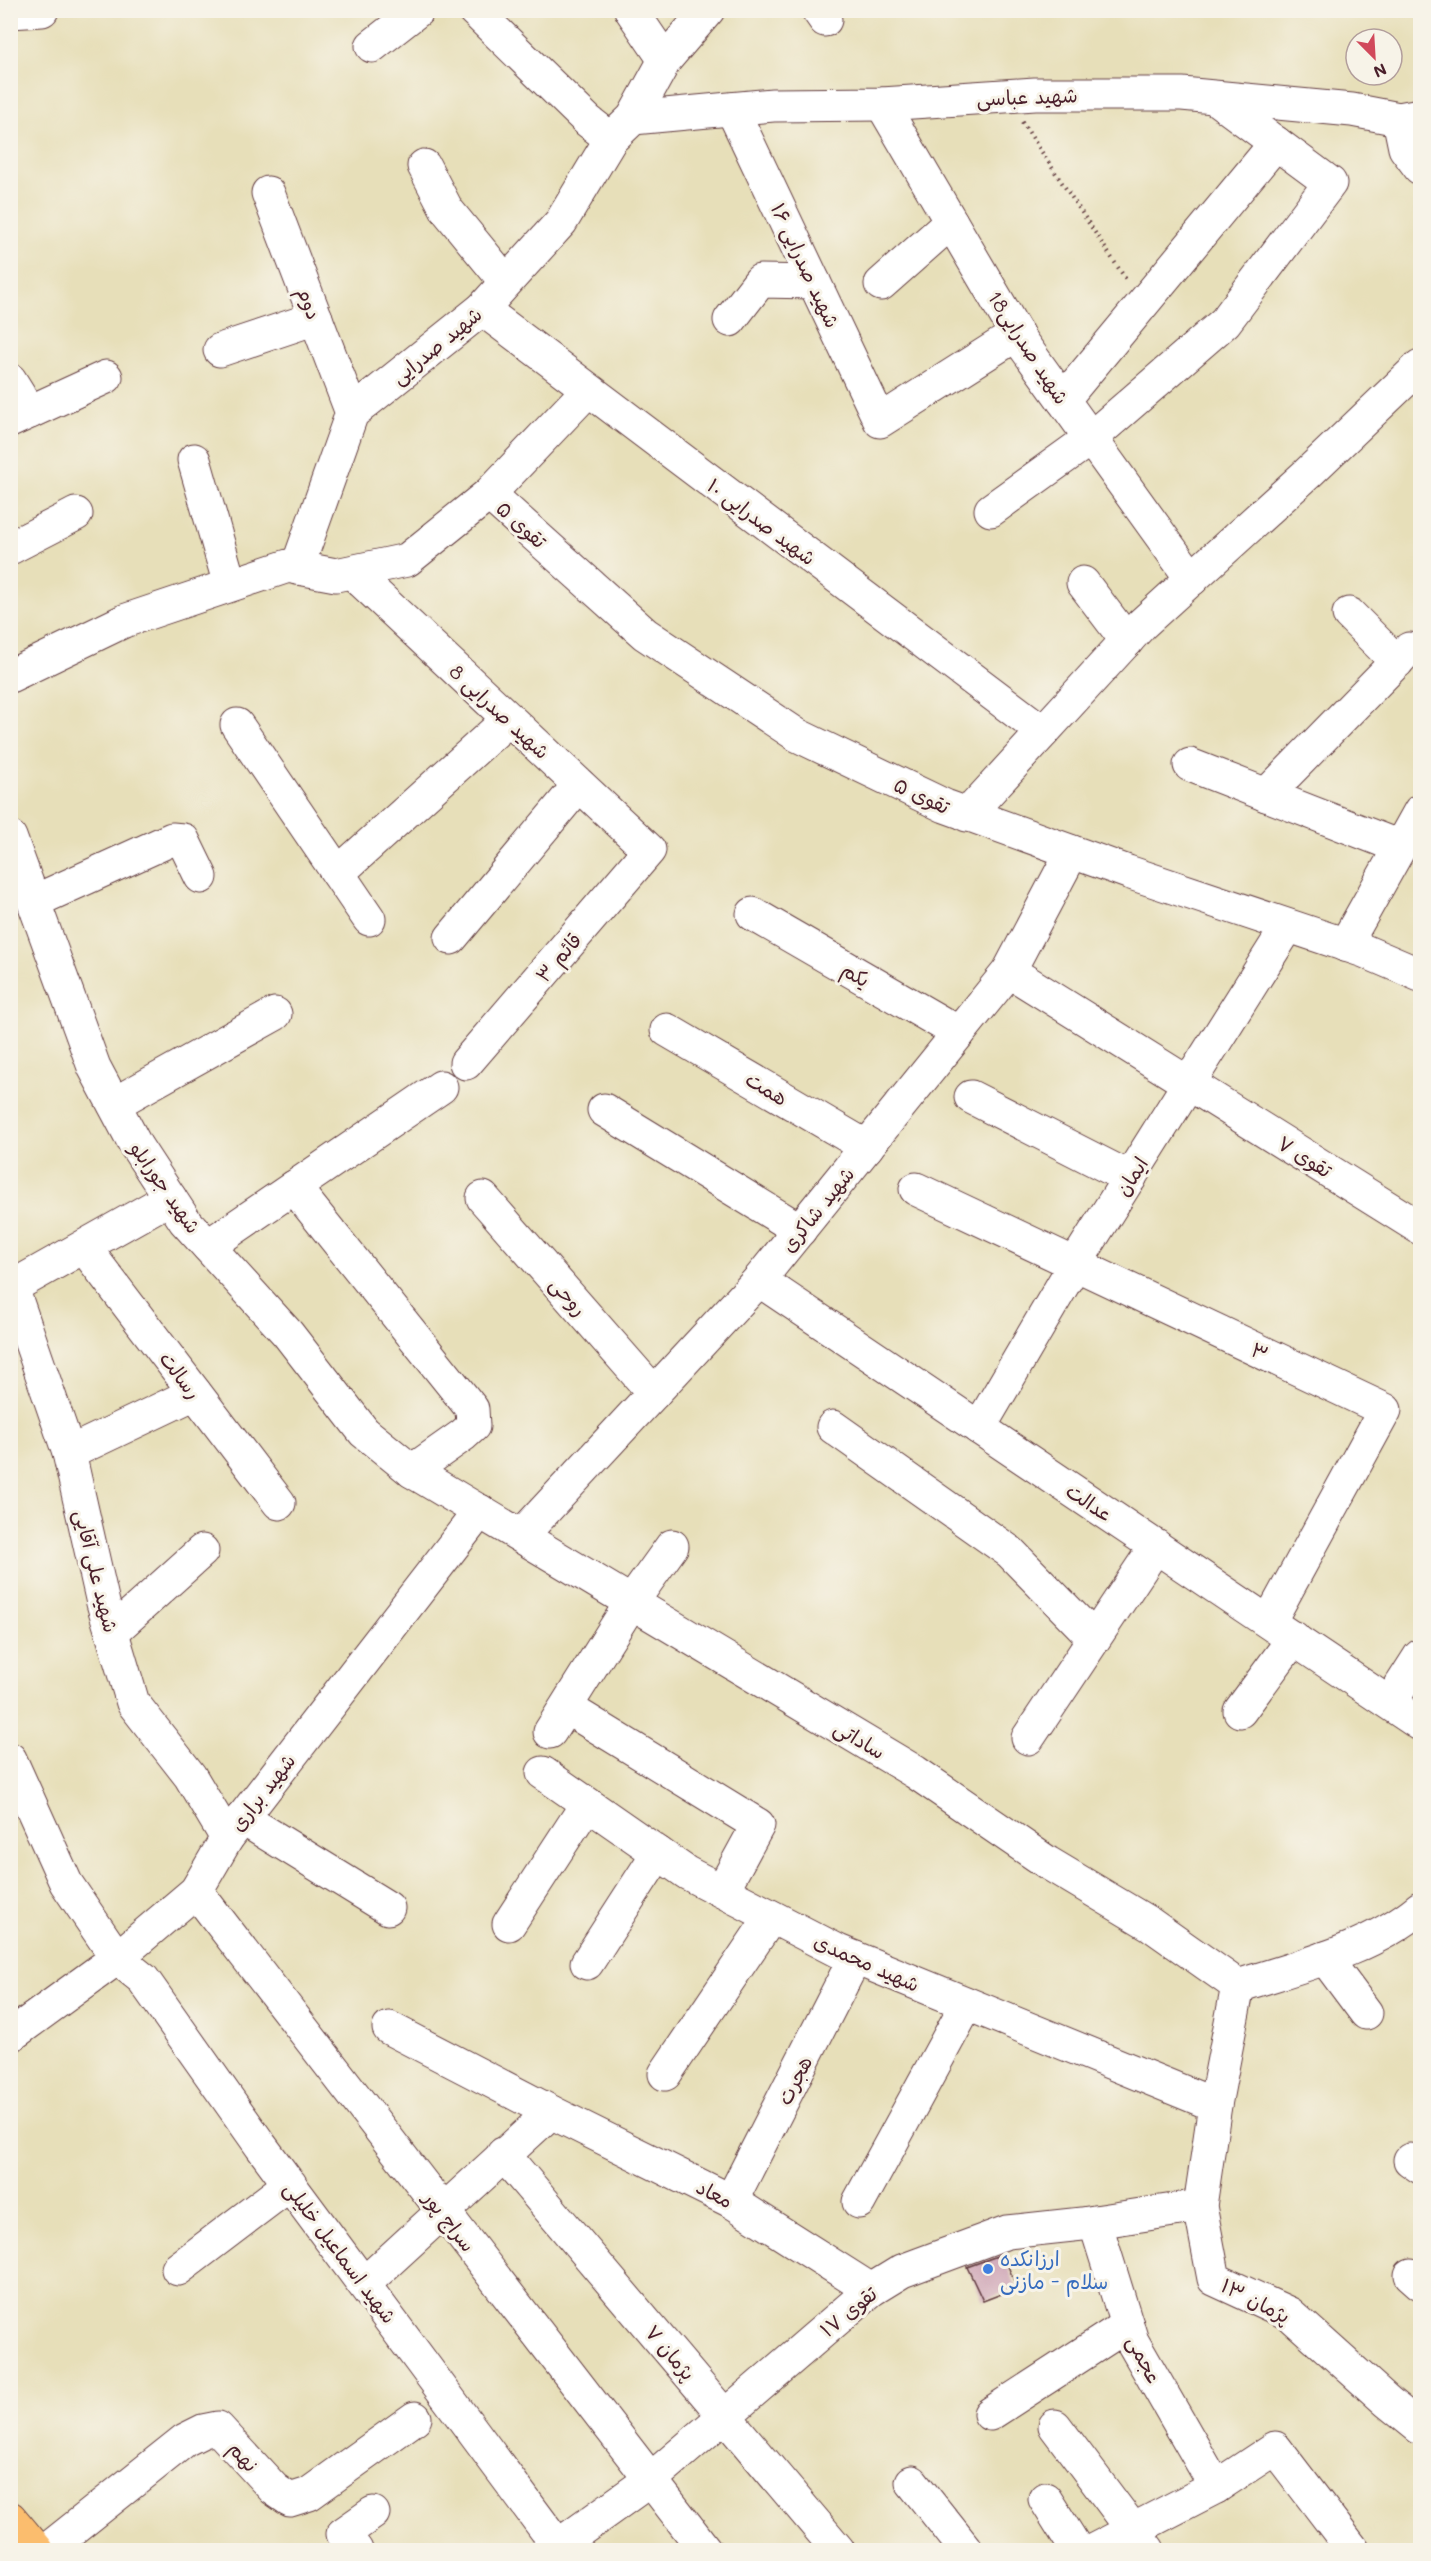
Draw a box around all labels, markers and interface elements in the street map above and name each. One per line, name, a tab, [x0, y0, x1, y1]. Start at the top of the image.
north arrow	[1344, 27, 1404, 87]
text: N	[1370, 59, 1390, 83]
street label: شهید عباسی	[976, 81, 1078, 112]
street label: شهید صدرایی ۱۶	[765, 198, 846, 332]
street label: دوم	[288, 283, 328, 324]
street label: شهید صدرایی18	[982, 285, 1075, 409]
street label: شهید صدرایی	[385, 301, 487, 390]
street label: شهید صدرایی ۱۰	[702, 472, 821, 571]
street label: تقوی ۵	[491, 495, 553, 554]
street label: شهید صدرایی 8	[444, 658, 556, 765]
street label: تقوی ۵	[890, 771, 954, 819]
street label: قائم ۳	[529, 927, 589, 989]
street label: یکم	[836, 956, 875, 995]
street label: همت	[741, 1065, 793, 1111]
street label: تقوی ۷	[1273, 1129, 1337, 1183]
street label: شهید جورابلو	[123, 1135, 207, 1239]
street label: ایمان	[1109, 1152, 1153, 1200]
street label: شهید شاکری	[775, 1161, 859, 1257]
street label: روحی	[544, 1271, 593, 1322]
street label: ۳	[1247, 1336, 1273, 1366]
street label: رسالت	[154, 1346, 208, 1404]
street label: عدالت	[1061, 1477, 1119, 1527]
street label: شهید علی آقایی	[68, 1507, 125, 1635]
street label: ساداتی	[829, 1714, 890, 1765]
street label: شهید براری	[224, 1748, 300, 1836]
street label: شهید محمدی	[810, 1927, 924, 1997]
street label: هجرت	[771, 2051, 817, 2109]
street label: معاد	[692, 2173, 738, 2213]
street label: شهید اسماعیل خلیلی	[278, 2176, 403, 2329]
street label: سراج پور	[415, 2184, 482, 2258]
place label: ارزانکده سلام - مازنی	[1000, 2245, 1108, 2297]
marker: ارزانکده سلام - مازنی	[981, 2262, 995, 2276]
street label: پژمان ۱۳	[1217, 2272, 1295, 2329]
street label: تقوی ۱۷	[814, 2280, 882, 2342]
street label: پژمان ۷	[640, 2319, 702, 2386]
street label: عجمی	[1121, 2331, 1168, 2388]
street label: نهم	[221, 2435, 265, 2479]

